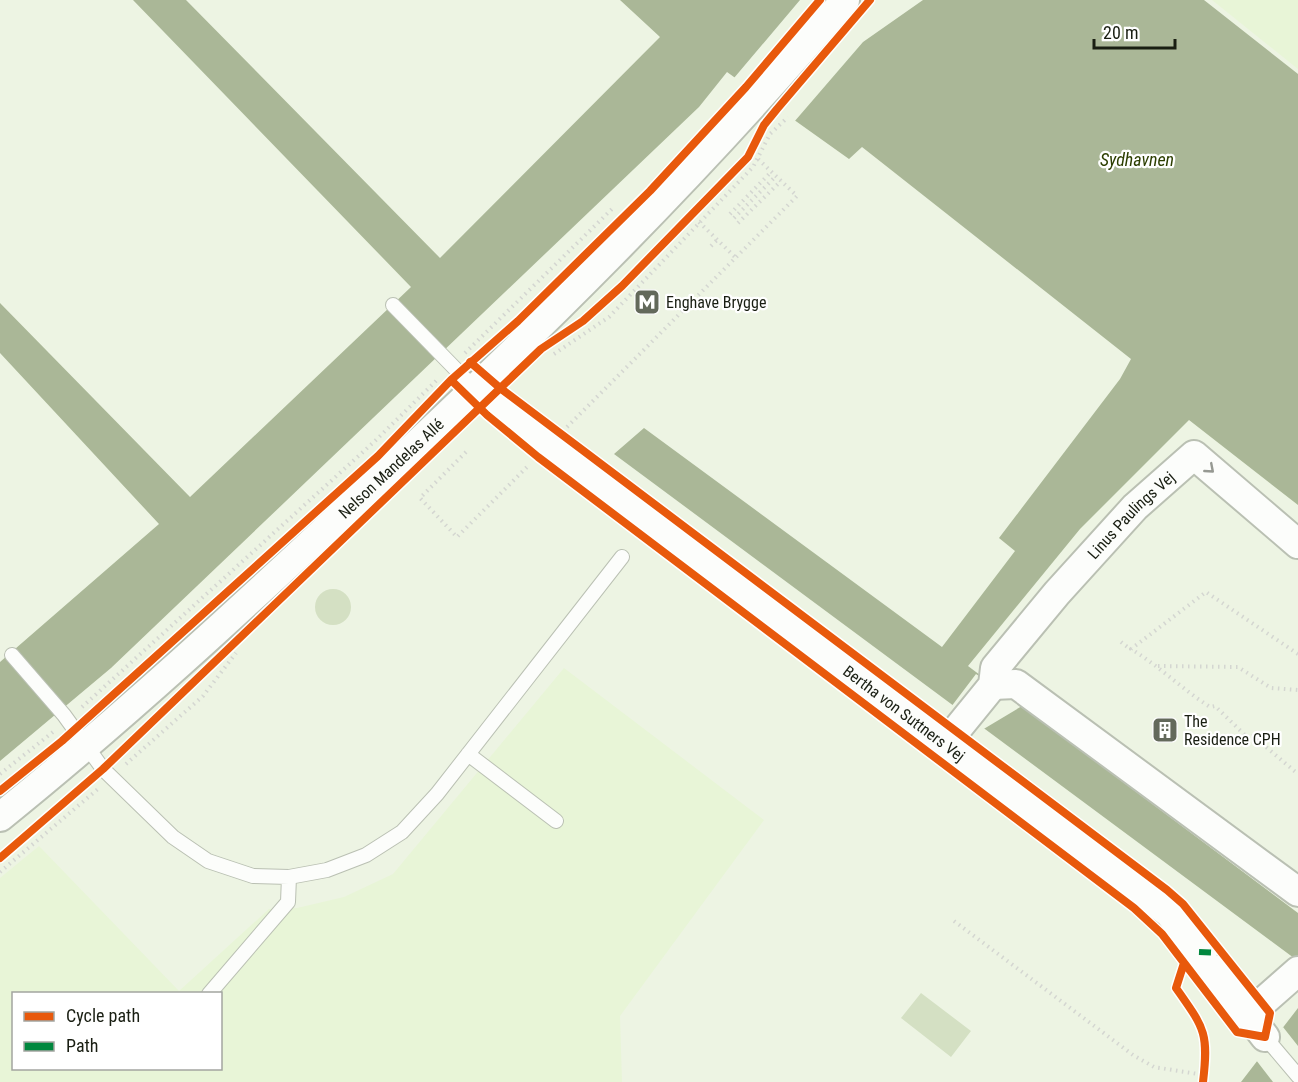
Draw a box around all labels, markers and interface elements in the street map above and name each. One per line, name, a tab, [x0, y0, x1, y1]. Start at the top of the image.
scale bar	[1094, 12, 1175, 50]
text: 20 m	[1103, 22, 1138, 43]
water label: Sydhavnen	[1100, 149, 1174, 170]
metro station icon: Enghave Brygge	[632, 287, 662, 317]
place label: Enghave Brygge	[666, 293, 766, 312]
street label: Nelson Mandelas Allé	[335, 415, 448, 522]
one-way arrow	[1203, 461, 1214, 472]
street label: Linus Paulings Vej	[1084, 468, 1179, 563]
street label: Bertha von Suttners Vej	[839, 661, 969, 766]
place label: The Residence CPH	[1184, 712, 1281, 749]
building icon: The Residence CPH	[1150, 715, 1180, 745]
legend	[12, 992, 222, 1070]
text: Cycle path	[66, 1005, 140, 1026]
text: Path	[66, 1035, 99, 1056]

